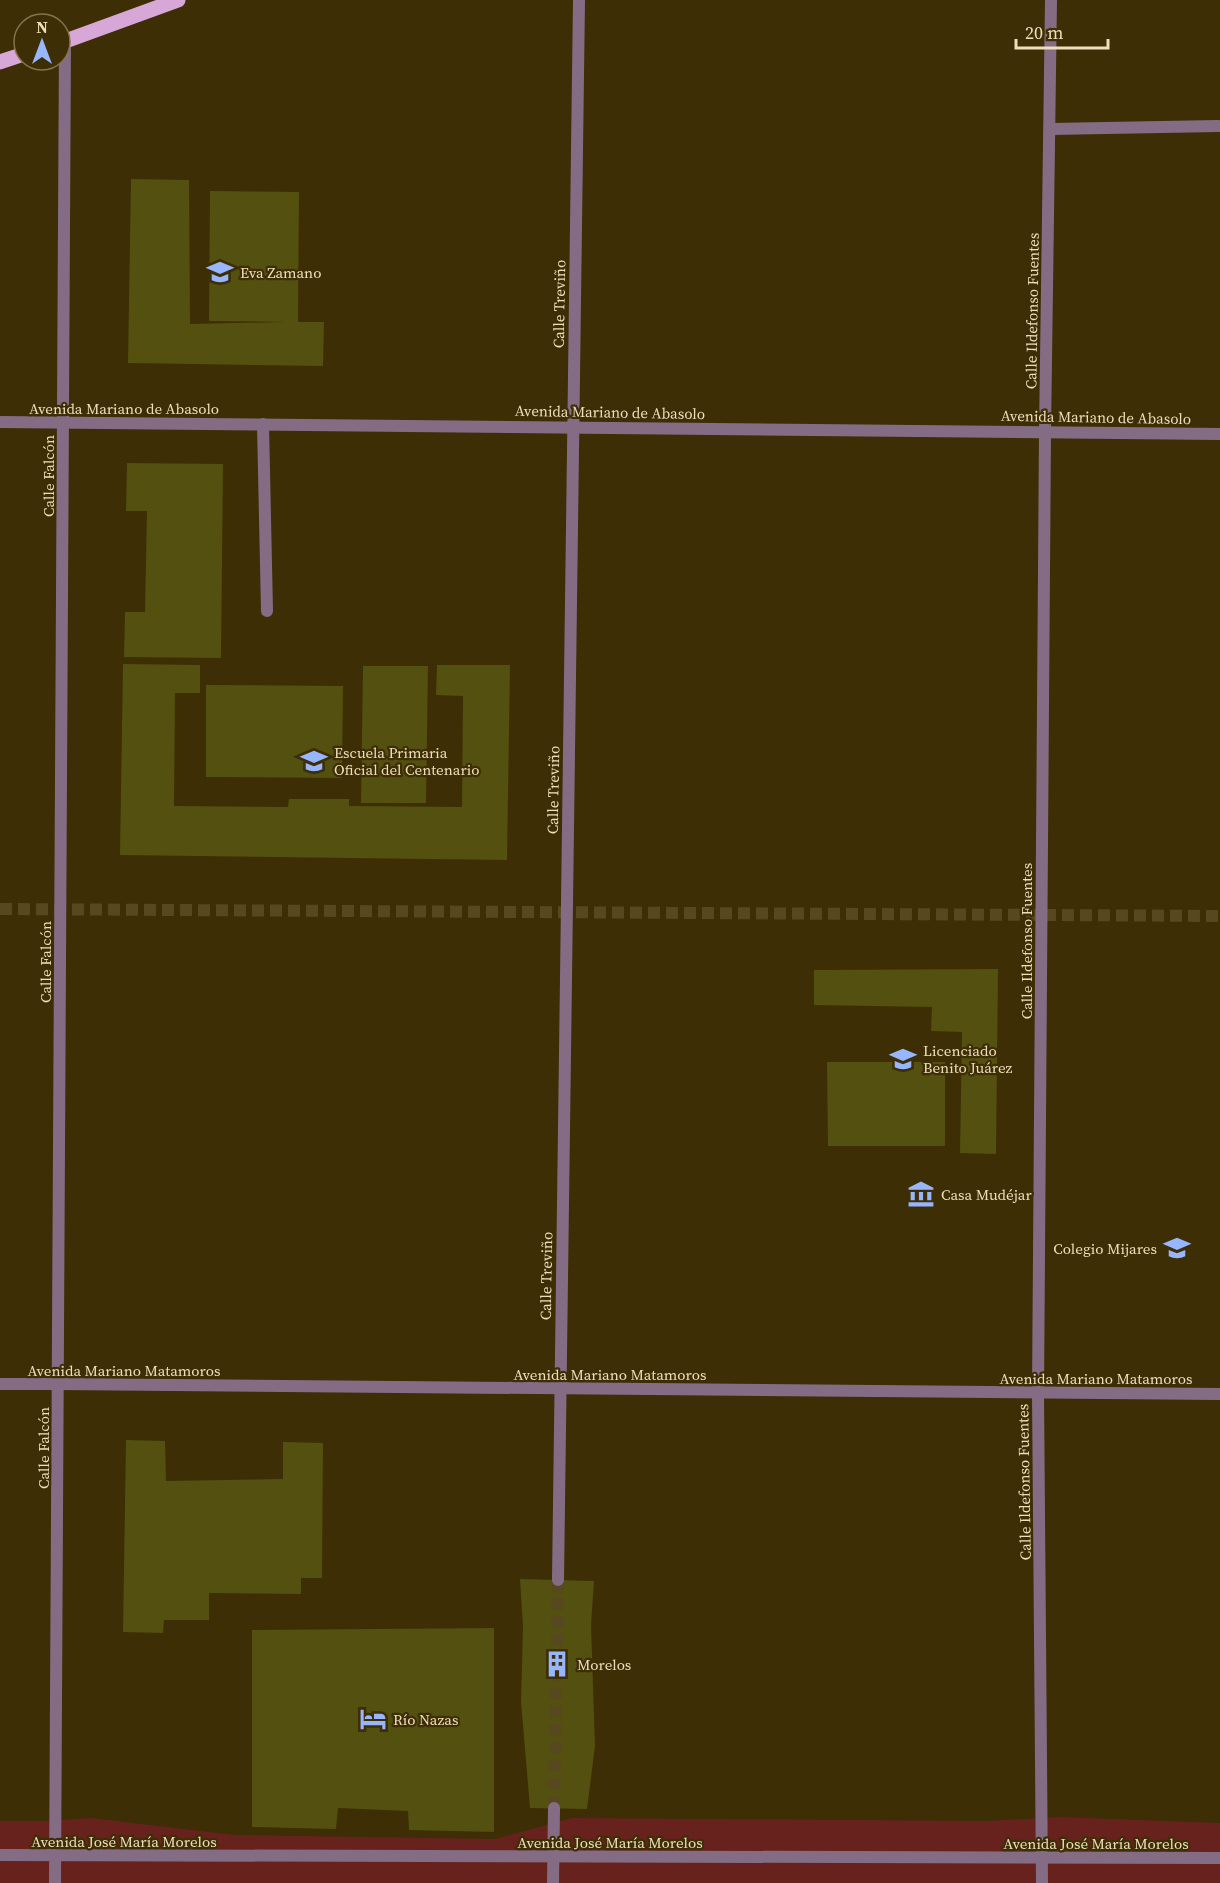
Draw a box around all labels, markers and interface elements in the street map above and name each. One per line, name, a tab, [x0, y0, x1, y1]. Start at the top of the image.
north arrow	[12, 12, 72, 72]
scale bar	[1016, 12, 1108, 50]
text: N	[36, 16, 48, 38]
text: 20 m	[1025, 20, 1063, 45]
street label: Calle Ildefonso Fuentes	[1020, 233, 1044, 389]
school or university icon: Eva Zamano	[205, 257, 235, 287]
street label: Calle Treviño	[548, 260, 570, 348]
place label: Eva Zamano	[240, 262, 321, 283]
street label: Avenida Mariano de Abasolo	[29, 398, 219, 419]
street label: Avenida Mariano de Abasolo	[515, 400, 705, 424]
street label: Avenida Mariano de Abasolo	[1001, 405, 1191, 429]
street label: Calle Falcón	[38, 435, 59, 517]
place label: Escuela Primaria Oficial del Centenario	[334, 742, 479, 780]
school or university icon: Escuela Primaria Oficial del Centenario	[299, 746, 329, 776]
street label: Calle Treviño	[542, 746, 564, 834]
street label: Calle Ildefonso Fuentes	[1016, 863, 1037, 1019]
street label: Calle Falcón	[35, 921, 56, 1003]
place label: Licenciado Benito Juárez	[923, 1040, 1013, 1078]
school or university icon: Licenciado Benito Juárez	[888, 1044, 918, 1074]
museum icon: Casa Mudéjar	[906, 1179, 936, 1209]
place label: Casa Mudéjar	[941, 1184, 1032, 1205]
street label: Calle Treviño	[535, 1232, 557, 1320]
school or university icon: Colegio Mijares	[1162, 1233, 1192, 1263]
place label: Colegio Mijares	[1053, 1238, 1157, 1259]
street label: Avenida Mariano Matamoros	[27, 1360, 221, 1381]
street label: Avenida Mariano Matamoros	[513, 1364, 707, 1385]
street label: Avenida Mariano Matamoros	[999, 1368, 1193, 1389]
street label: Calle Ildefonso Fuentes	[1012, 1404, 1036, 1560]
street label: Calle Falcón	[33, 1407, 54, 1489]
building icon: Morelos	[542, 1649, 572, 1679]
place label: Morelos	[577, 1654, 631, 1675]
hotel icon: Río Nazas	[358, 1704, 388, 1734]
place label: Río Nazas	[393, 1709, 458, 1730]
street label: Avenida José María Morelos	[31, 1831, 217, 1852]
street label: Avenida José María Morelos	[517, 1832, 703, 1853]
street label: Avenida José María Morelos	[1003, 1833, 1189, 1854]

